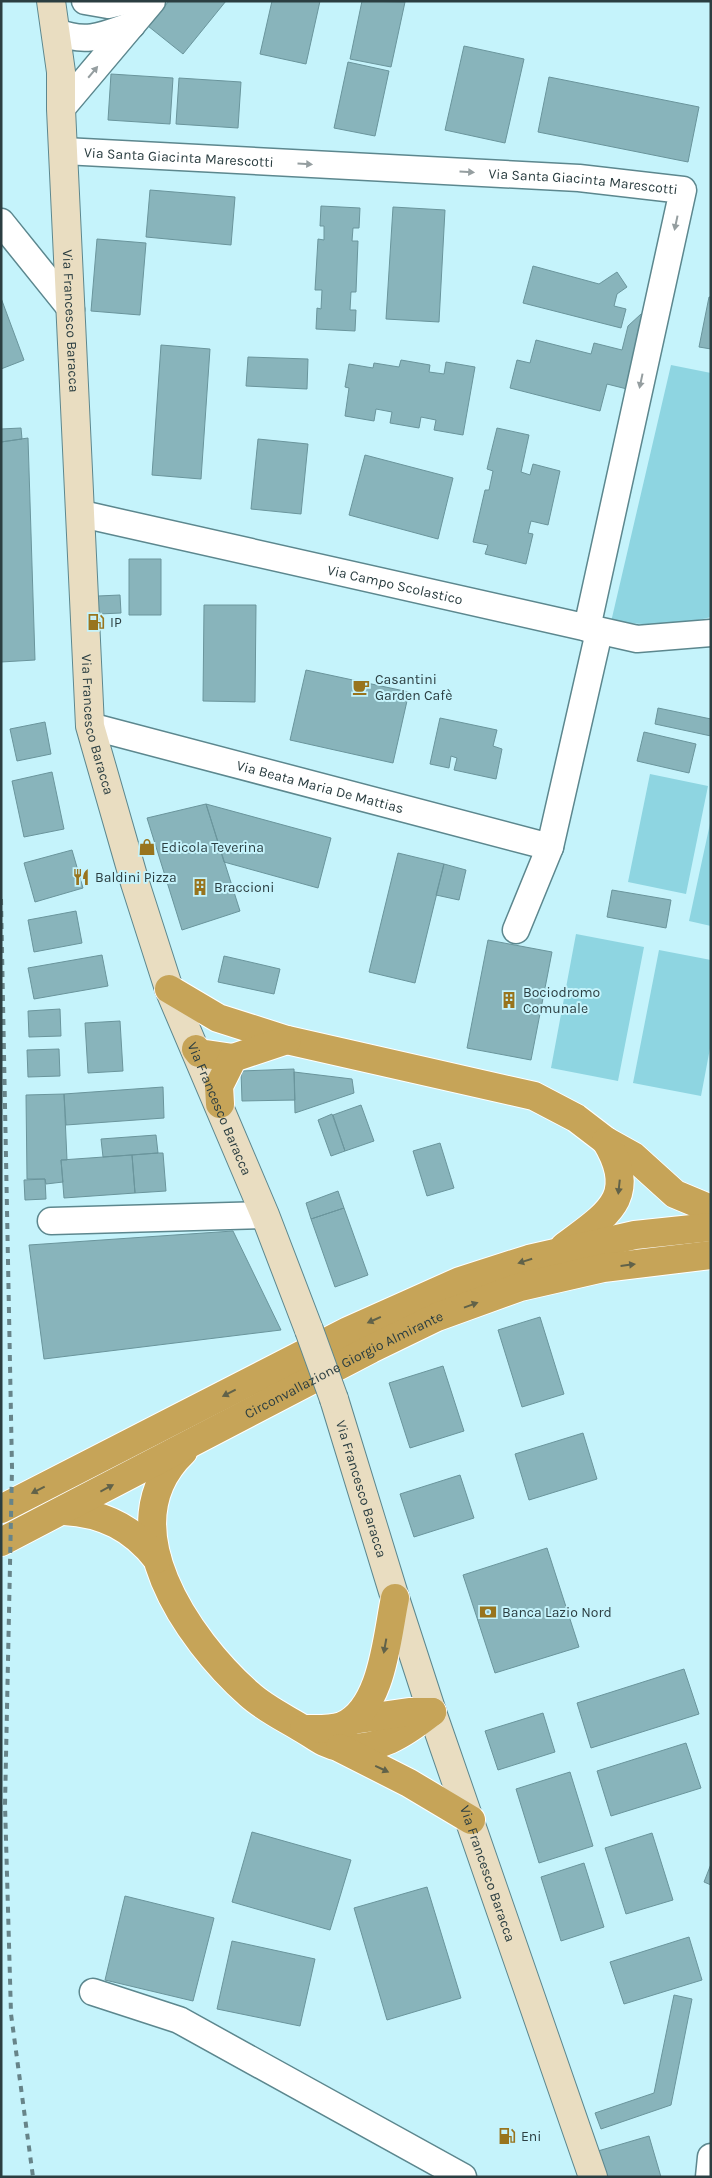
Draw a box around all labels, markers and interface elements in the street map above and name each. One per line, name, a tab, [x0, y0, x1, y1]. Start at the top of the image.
one-way arrow	[87, 66, 98, 79]
street label: Via Santa Giacinta Marescotti	[84, 144, 274, 170]
one-way arrow	[297, 161, 313, 169]
street label: Via Santa Giacinta Marescotti	[488, 165, 679, 198]
one-way arrow	[459, 169, 475, 177]
one-way arrow	[672, 215, 680, 230]
street label: Via Francesco Baracca	[59, 249, 83, 393]
one-way arrow	[637, 374, 645, 389]
street label: Via Campo Scolastico	[326, 561, 465, 608]
fuel station icon: IP	[86, 612, 106, 632]
place label: IP	[110, 614, 122, 631]
street label: Via Francesco Baracca	[78, 654, 118, 797]
place label: Casantini Garden Cafè	[375, 671, 452, 704]
cafe icon: Casantini Garden Cafè	[351, 677, 371, 697]
street label: Via Beata Maria De Mattias	[235, 756, 406, 817]
shop icon: Edicola Teverina	[137, 837, 157, 857]
place label: Edicola Teverina	[161, 839, 264, 856]
restaurant icon: Baldini Pizza	[71, 867, 91, 887]
place label: Baldini Pizza	[95, 869, 177, 886]
building icon: Braccioni	[190, 877, 210, 897]
place label: Braccioni	[214, 879, 274, 896]
place label: Bociodromo Comunale	[523, 984, 600, 1017]
building icon: Bociodromo Comunale	[499, 990, 519, 1010]
street label: Via Francesco Baracca	[184, 1039, 256, 1178]
one-way arrow	[615, 1179, 623, 1195]
one-way arrow	[518, 1257, 533, 1265]
one-way arrow	[620, 1261, 636, 1269]
one-way arrow	[463, 1301, 478, 1308]
street label: Circonvallazione Giorgio Almirante	[241, 1307, 445, 1422]
one-way arrow	[367, 1316, 381, 1324]
one-way arrow	[222, 1389, 237, 1397]
street label: Via Francesco Baracca	[332, 1418, 391, 1560]
one-way arrow	[100, 1484, 114, 1492]
one-way arrow	[31, 1486, 45, 1494]
bank icon: Banca Lazio Nord	[478, 1602, 498, 1622]
place label: Banca Lazio Nord	[502, 1604, 612, 1621]
one-way arrow	[381, 1638, 389, 1654]
one-way arrow	[375, 1766, 389, 1774]
street label: Via Francesco Baracca	[457, 1803, 519, 1944]
fuel station icon: Eni	[497, 2126, 517, 2146]
place label: Eni	[521, 2128, 542, 2145]

